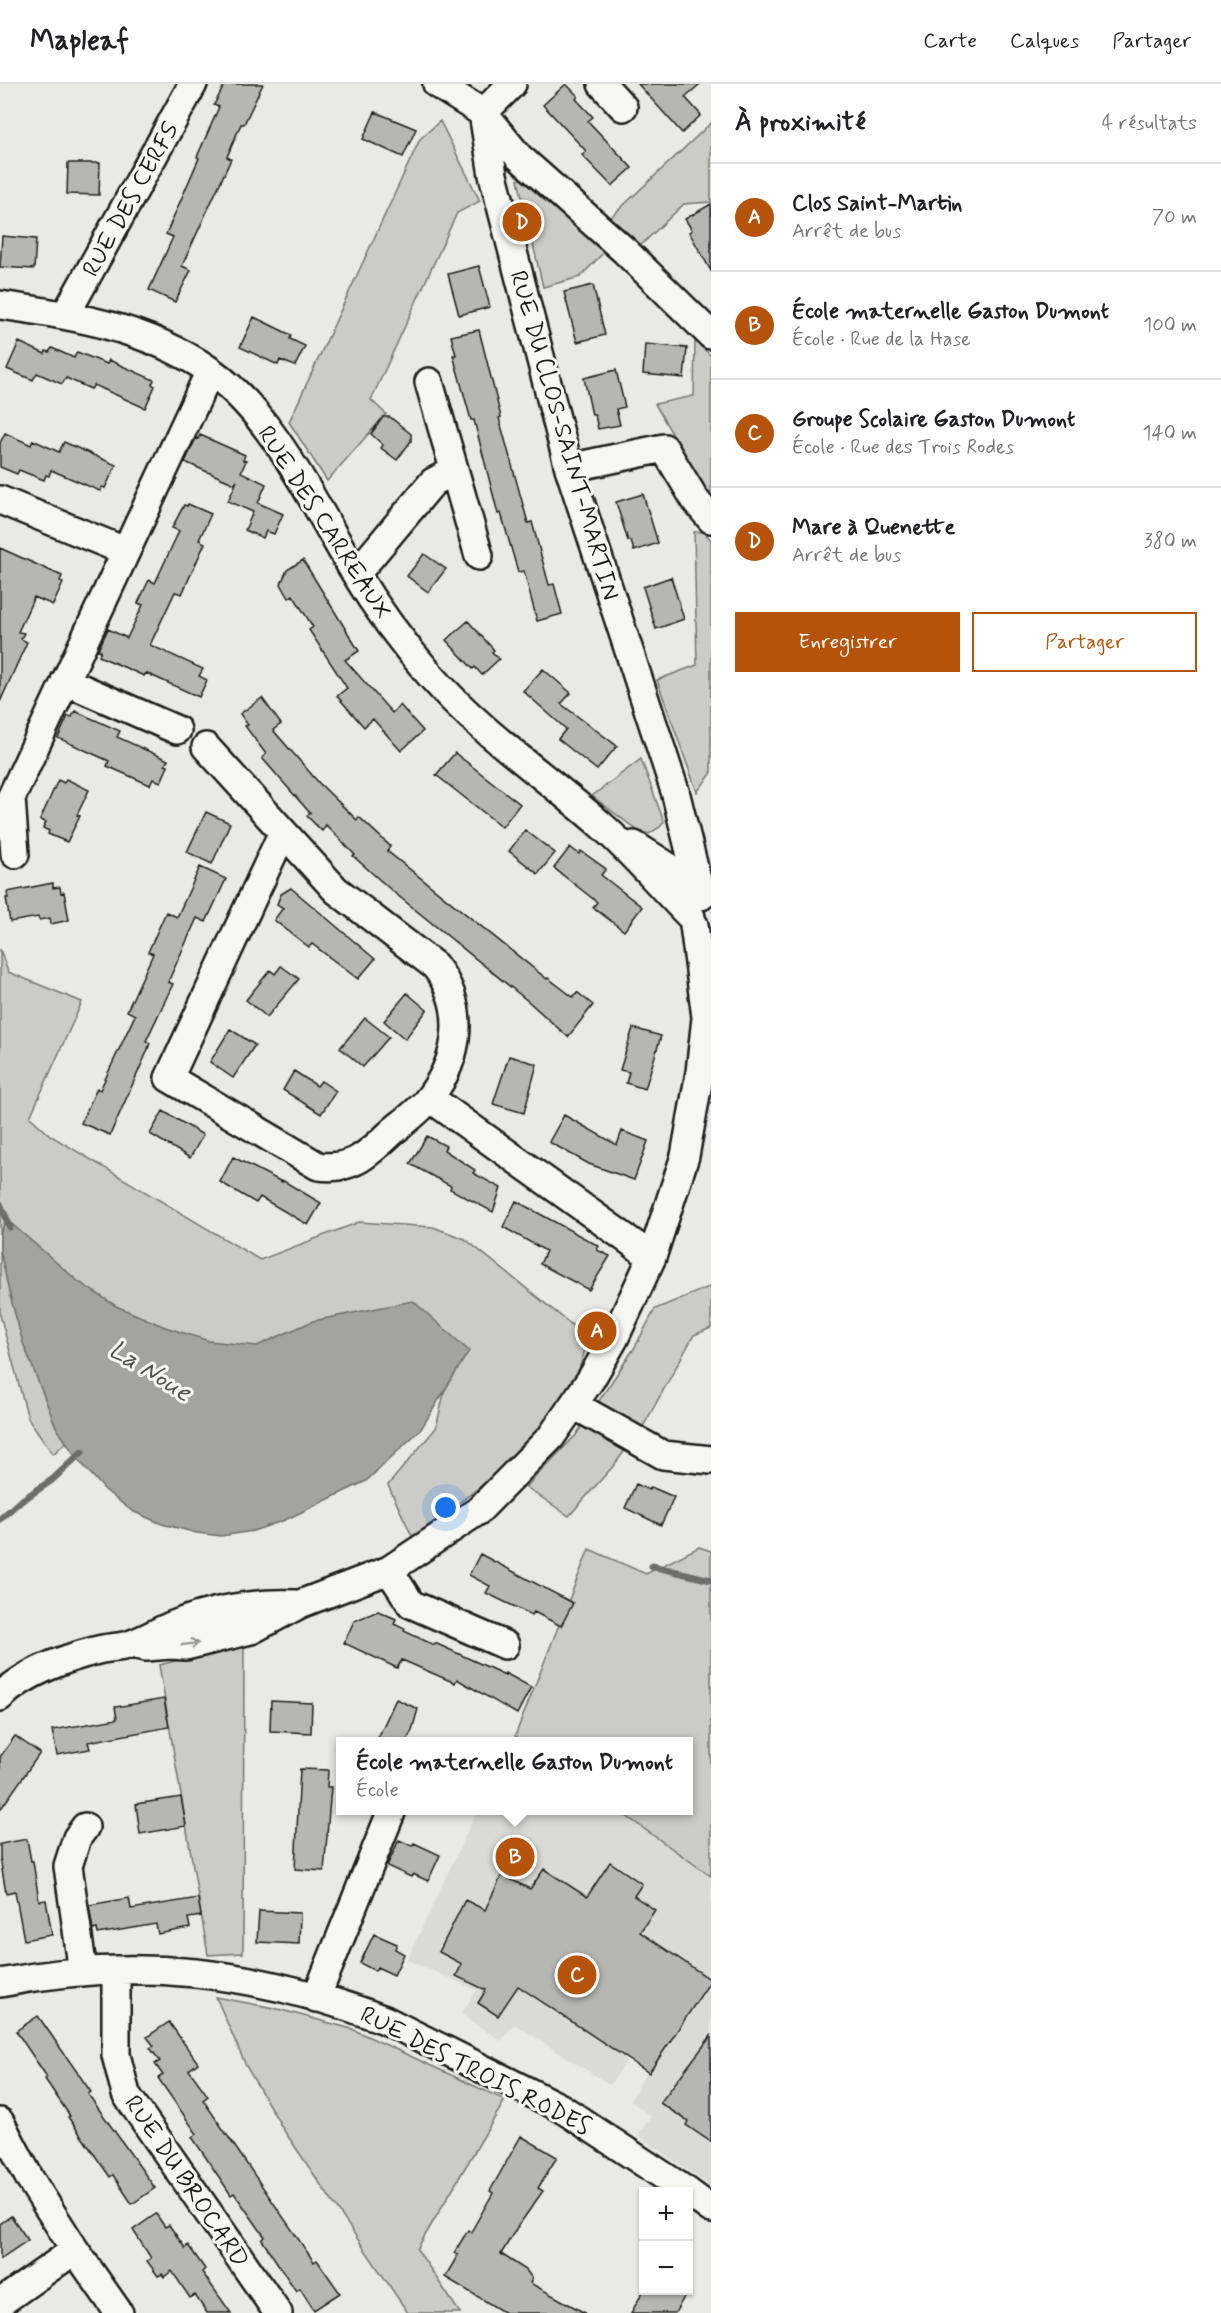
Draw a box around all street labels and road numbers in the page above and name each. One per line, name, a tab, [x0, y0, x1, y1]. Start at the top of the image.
street label: RUE DES CERFS	[76, 117, 187, 283]
street label: RUE DU CLOS-SAINT-MARTIN	[502, 267, 625, 604]
street label: RUE DES CARREAUX	[250, 420, 398, 625]
street label: RUE DES TROIS RODES	[355, 2000, 596, 2143]
street label: RUE DU BROCARD	[117, 2090, 255, 2274]

